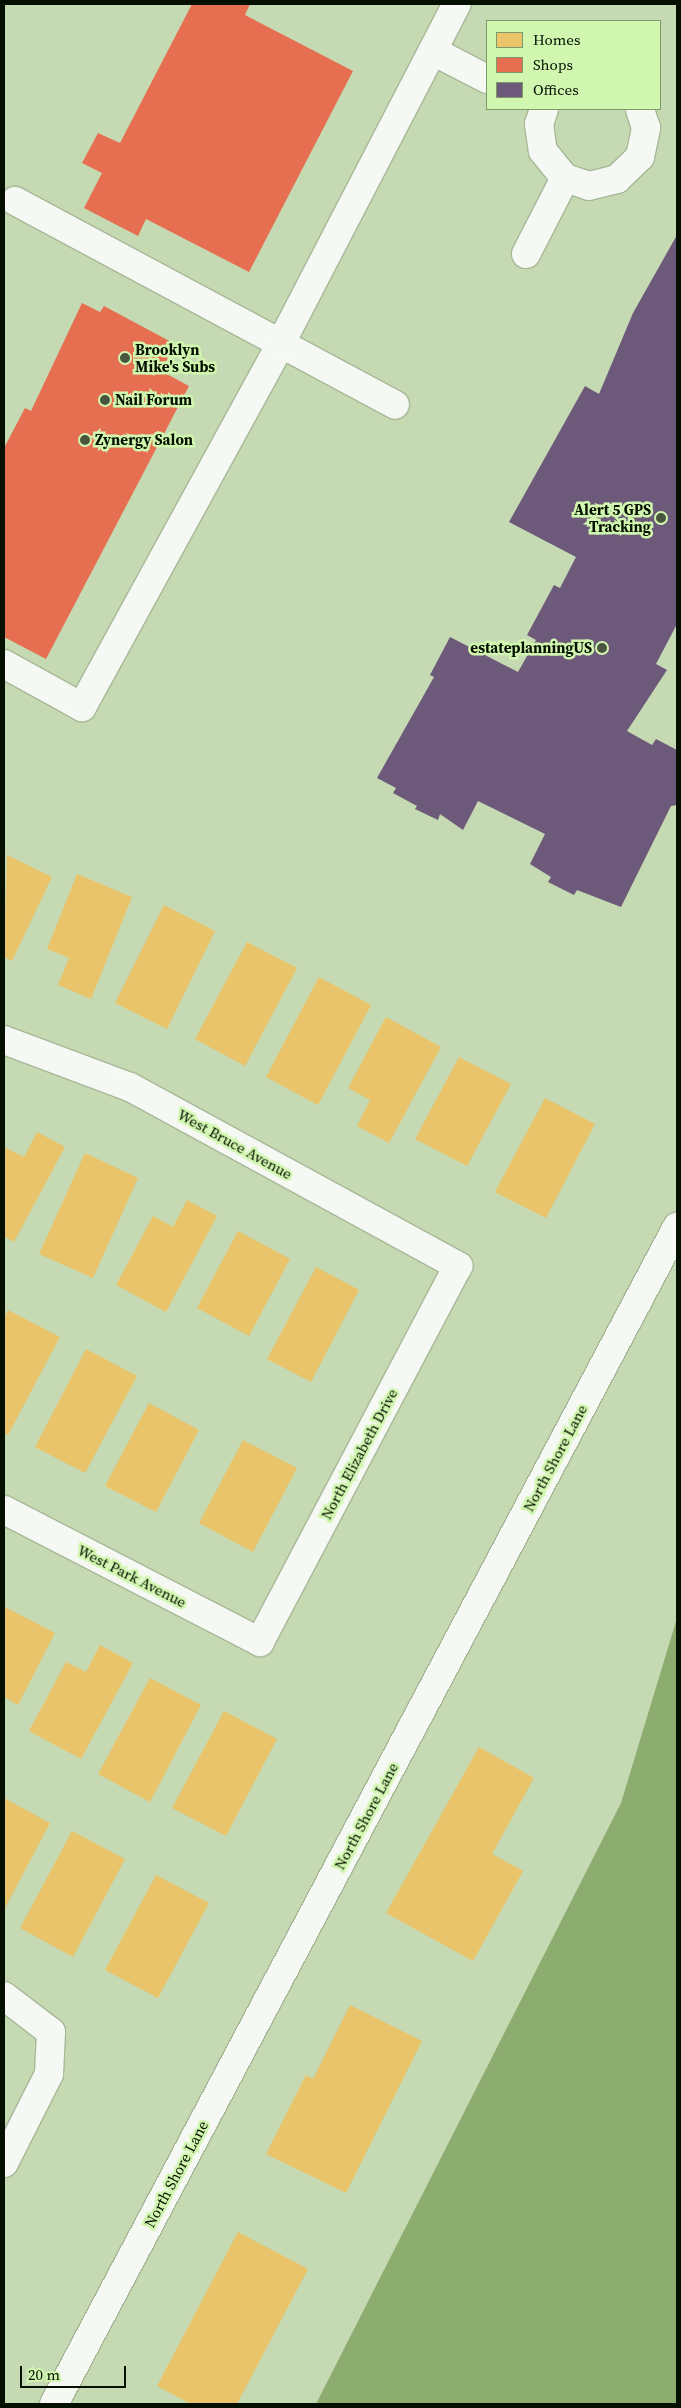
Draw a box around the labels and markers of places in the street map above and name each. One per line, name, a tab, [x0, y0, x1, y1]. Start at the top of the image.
place label: Brooklyn Mike's Subs	[135, 340, 215, 375]
marker: Brooklyn Mike's Subs	[119, 352, 131, 364]
place label: Nail Forum	[115, 391, 192, 409]
marker: Nail Forum	[99, 394, 111, 406]
place label: Zynergy Salon	[95, 431, 193, 449]
marker: Zynergy Salon	[79, 434, 91, 446]
place label: Alert 5 GPS Tracking	[574, 500, 651, 535]
marker: Alert 5 GPS Tracking	[655, 512, 667, 524]
place label: estateplanningUS	[470, 639, 592, 657]
marker: estateplanningUS	[596, 642, 608, 654]

